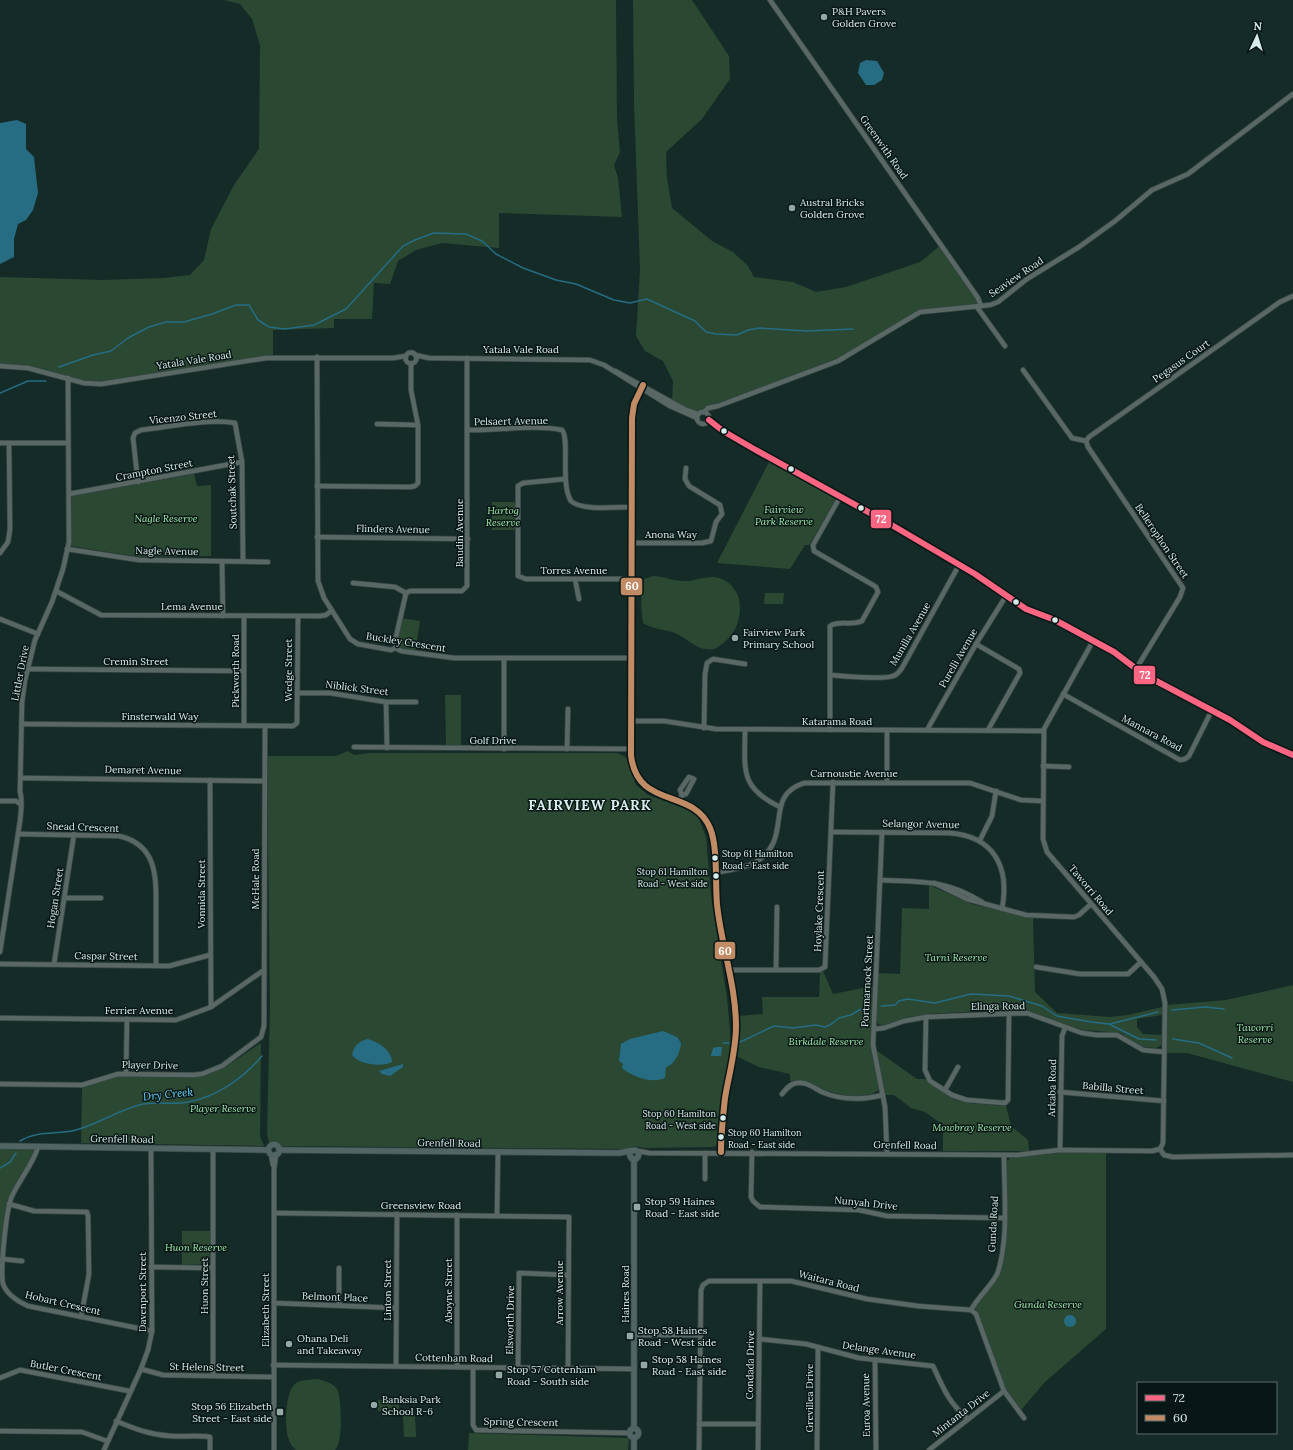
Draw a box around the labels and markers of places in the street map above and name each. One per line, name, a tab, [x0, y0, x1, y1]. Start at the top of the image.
place label: P&H Pavers Golden Grove	[832, 5, 897, 30]
marker: P&H Pavers Golden Grove	[819, 12, 829, 22]
place label: Austral Bricks Golden Grove	[799, 196, 865, 221]
marker: Austral Bricks Golden Grove	[787, 203, 797, 213]
unlabelled marker	[719, 426, 729, 436]
unlabelled marker	[786, 464, 796, 474]
unlabelled marker	[856, 503, 866, 513]
unlabelled marker	[1011, 597, 1021, 607]
unlabelled marker	[1050, 615, 1060, 625]
place label: Fairview Park Primary School	[743, 626, 814, 651]
marker: Fairview Park Primary School	[730, 633, 740, 643]
place label: Stop 61 Hamilton Road - East side	[722, 848, 794, 871]
marker: Stop 61 Hamilton Road - East side	[710, 853, 720, 863]
place label: Stop 61 Hamilton Road - West side	[637, 866, 709, 889]
marker: Stop 61 Hamilton Road - West side	[711, 871, 721, 881]
place label: Stop 60 Hamilton Road - West side	[642, 1108, 717, 1131]
marker: Stop 60 Hamilton Road - West side	[718, 1113, 728, 1123]
place label: Stop 60 Hamilton Road - East side	[728, 1127, 802, 1150]
marker: Stop 60 Hamilton Road - East side	[716, 1132, 726, 1142]
place label: Stop 59 Haines Road - East side	[645, 1195, 720, 1220]
marker: Stop 59 Haines Road - East side	[632, 1202, 642, 1212]
place label: Stop 58 Haines Road - West side	[638, 1324, 717, 1349]
marker: Stop 58 Haines Road - West side	[625, 1331, 635, 1341]
place label: Ohana Deli and Takeaway	[297, 1332, 363, 1357]
marker: Ohana Deli and Takeaway	[284, 1339, 294, 1349]
place label: Stop 58 Haines Road - East side	[652, 1353, 727, 1378]
marker: Stop 58 Haines Road - East side	[639, 1360, 649, 1370]
place label: Stop 57 Cottenham Road - South side	[507, 1363, 596, 1388]
marker: Stop 57 Cottenham Road - South side	[494, 1370, 504, 1380]
place label: Banksia Park School R-6	[382, 1393, 441, 1418]
place label: Stop 56 Elizabeth Street - East side	[191, 1400, 273, 1425]
marker: Banksia Park School R-6	[369, 1400, 379, 1410]
marker: Stop 56 Elizabeth Street - East side	[275, 1407, 285, 1417]

